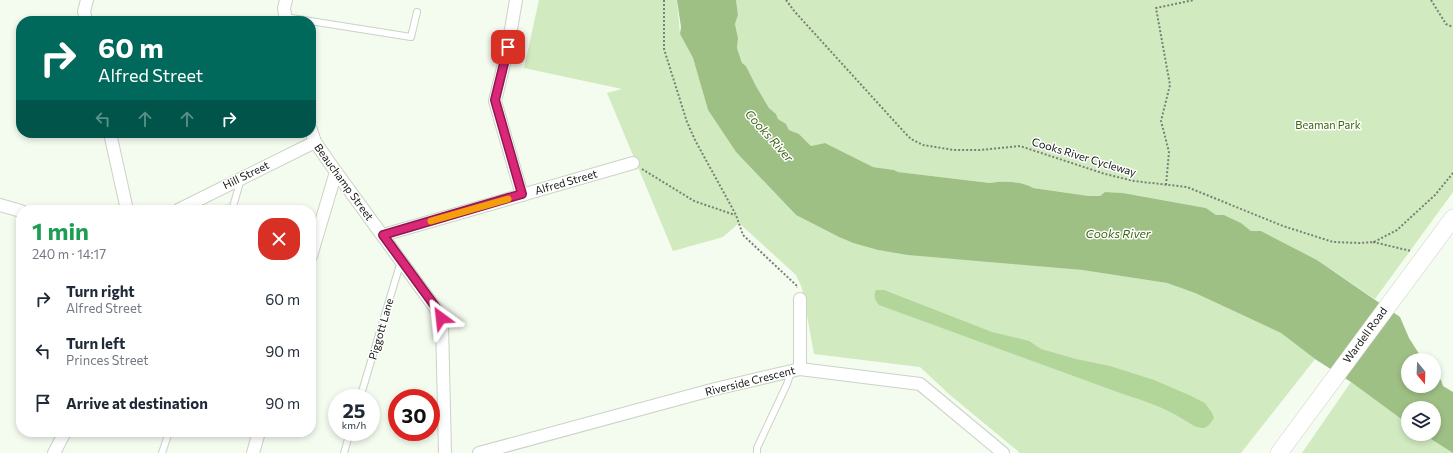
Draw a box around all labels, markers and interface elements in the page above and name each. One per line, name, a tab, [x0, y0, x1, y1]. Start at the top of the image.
text: 60 m	[98, 30, 164, 64]
pin	[491, 30, 525, 64]
icon: right	[32, 32, 84, 84]
icon: arrive	[497, 36, 519, 58]
text: Alfred Street	[98, 64, 203, 86]
water label: Cooks River	[743, 106, 798, 165]
icon: left	[92, 108, 114, 130]
icon: ahead	[134, 108, 156, 130]
icon: ahead	[176, 108, 198, 130]
icon: right	[218, 108, 240, 130]
park label: Beaman Park	[1295, 118, 1361, 131]
street label: Cooks River Cycleway	[1030, 134, 1138, 179]
street label: Beauchamp Street	[312, 141, 377, 223]
street label: Hill Street	[221, 158, 271, 191]
street label: Alfred Street	[533, 166, 599, 197]
text: 1 min	[32, 216, 89, 245]
button: close	[258, 218, 300, 260]
water label: Cooks River	[1085, 226, 1152, 240]
text: 240 m · 14:17	[32, 246, 106, 262]
text: Turn right	[66, 282, 135, 300]
icon: right	[32, 288, 54, 310]
text: 60 m	[265, 290, 300, 308]
street label: Piggott Lane	[366, 296, 396, 361]
position arrow	[420, 297, 462, 339]
text: Alfred Street	[66, 300, 142, 316]
street label: Wardell Road	[1340, 304, 1389, 365]
text: Turn left	[66, 334, 125, 352]
icon: left	[32, 340, 54, 362]
text: 90 m	[265, 342, 300, 360]
text: Princes Street	[66, 352, 149, 368]
north arrow	[1401, 353, 1441, 393]
map controls	[1401, 353, 1441, 441]
street label: Riverside Crescent	[703, 363, 797, 398]
speed limit sign: 30	[388, 389, 440, 441]
icon: arrive	[32, 392, 54, 414]
text: Arrive at destination	[66, 394, 208, 412]
text: 90 m	[265, 394, 300, 412]
text: 25	[342, 398, 366, 422]
button: layers	[1401, 401, 1441, 441]
text: km/h	[342, 419, 366, 431]

